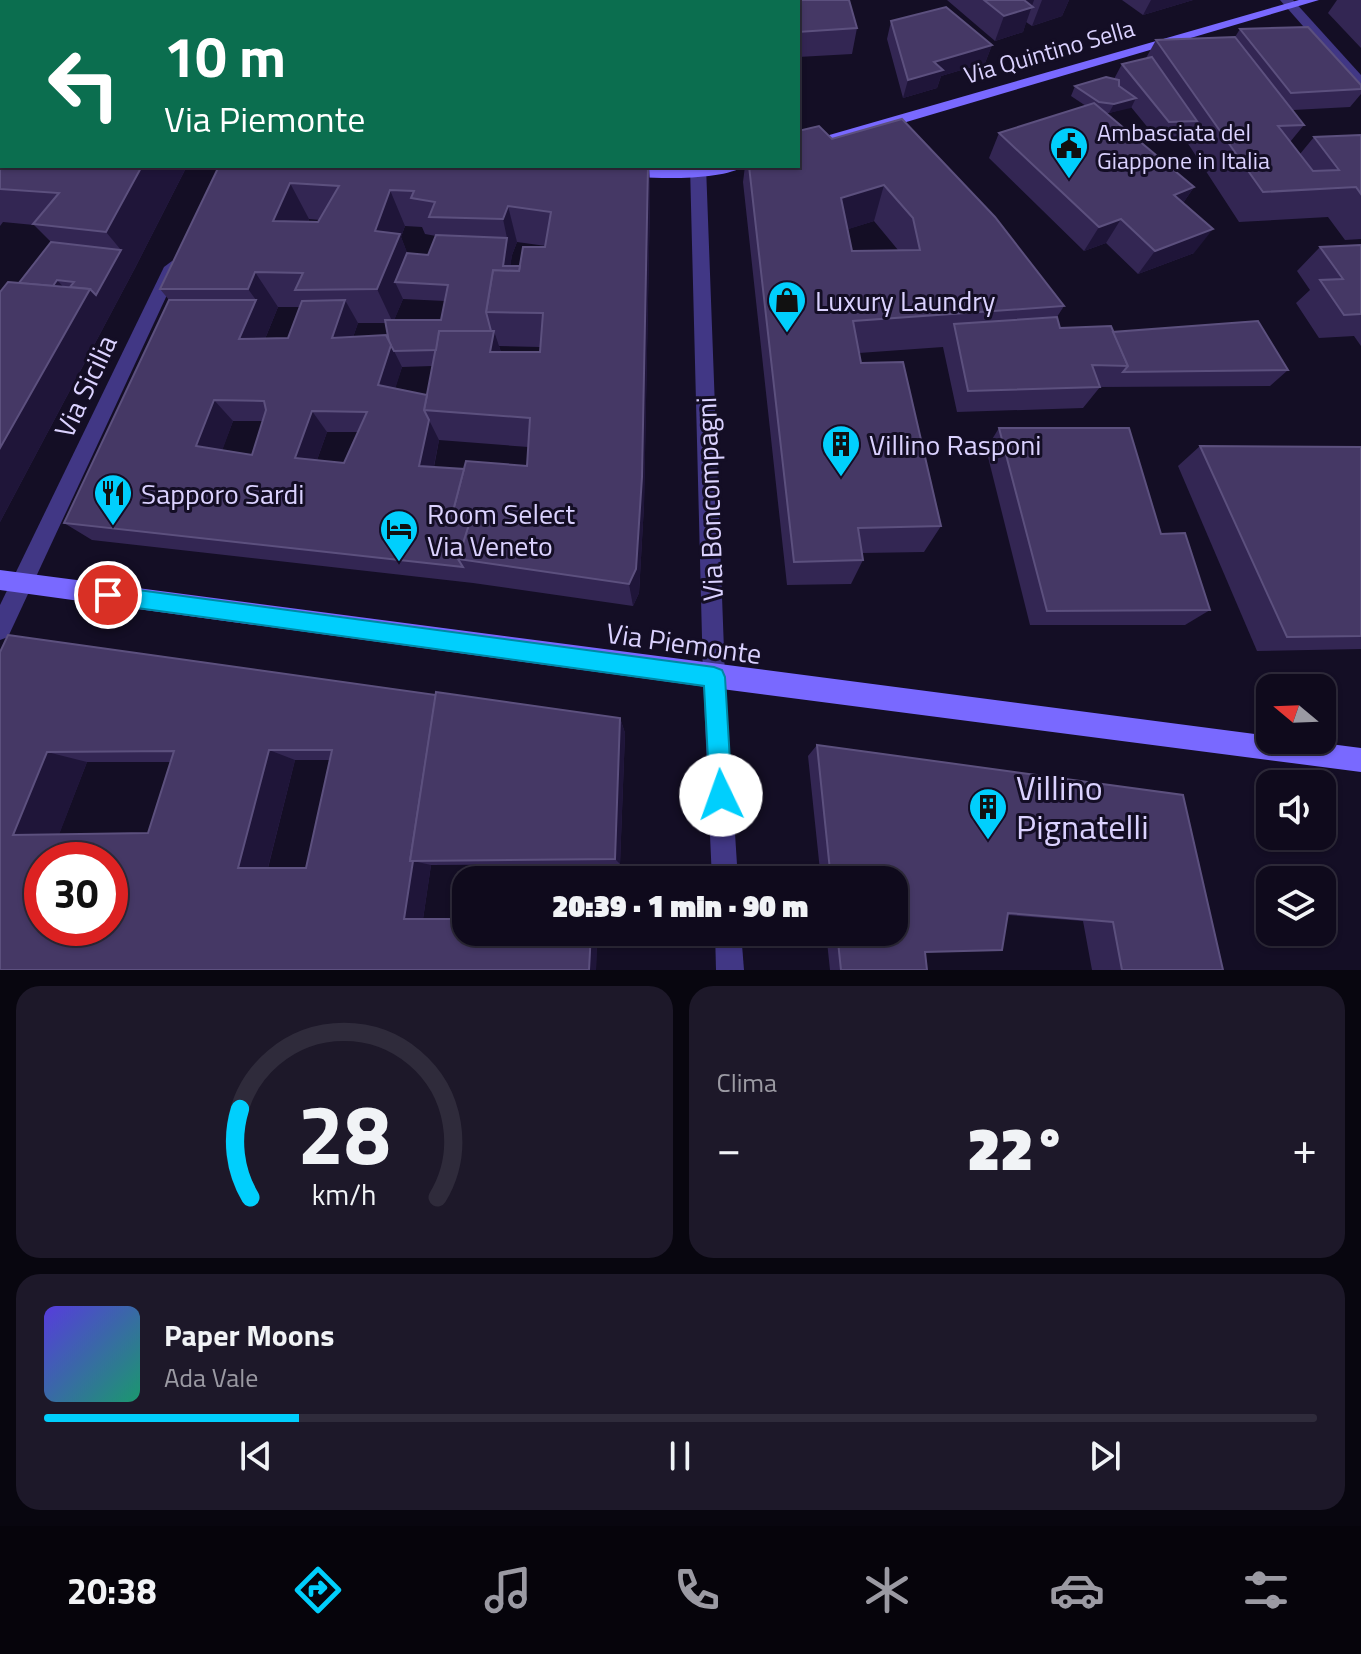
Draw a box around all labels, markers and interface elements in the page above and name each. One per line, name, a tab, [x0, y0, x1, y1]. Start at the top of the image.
street label: Via Quintino Sella	[959, 9, 1139, 93]
text: 10 m	[164, 14, 286, 99]
icon: left	[32, 32, 136, 136]
text: Via Piemonte	[164, 91, 365, 146]
place label: Ambasciata del Giappone in Italia	[1097, 114, 1270, 178]
public building icon: Ambasciata del Giappone in Italia	[1048, 125, 1090, 180]
shop icon: Luxury Laundry	[766, 279, 808, 334]
place label: Luxury Laundry	[815, 279, 995, 322]
street label: Via Sicilia	[43, 328, 127, 444]
street label: Via Boncompagni	[684, 396, 734, 602]
building icon: Villino Rasponi	[820, 423, 862, 478]
place label: Villino Rasponi	[869, 423, 1041, 466]
restaurant icon: Sapporo Sardi	[92, 472, 134, 527]
place label: Sapporo Sardi	[141, 472, 304, 515]
place label: Room Select Via Veneto	[427, 492, 575, 567]
hotel icon: Room Select Via Veneto	[378, 508, 420, 563]
pin	[74, 561, 142, 629]
icon: arrive	[86, 573, 130, 617]
street label: Via Piemonte	[603, 611, 765, 675]
north arrow	[1256, 674, 1336, 754]
map controls	[1256, 674, 1336, 946]
position arrow	[679, 753, 763, 837]
place label: Villino Pignatelli	[1016, 761, 1149, 852]
button: sound	[1256, 770, 1336, 850]
building icon: Villino Pignatelli	[967, 786, 1009, 841]
speed limit sign: 30	[24, 842, 128, 946]
button: layers	[1256, 866, 1336, 946]
text: 20:39 · 1 min · 90 m	[552, 883, 808, 929]
text: Clima	[717, 1063, 777, 1102]
text: 28	[298, 1070, 391, 1196]
text: 22°	[967, 1102, 1066, 1193]
text: −	[717, 1114, 741, 1181]
text: +	[1292, 1114, 1317, 1181]
text: km/h	[312, 1173, 377, 1216]
text: Paper Moons	[164, 1312, 334, 1358]
text: Ada Vale	[164, 1358, 258, 1397]
icon: previous	[234, 1434, 278, 1478]
icon: pause	[658, 1434, 702, 1478]
icon: next	[1083, 1434, 1127, 1478]
icon: directions	[290, 1562, 346, 1618]
icon: music	[480, 1562, 536, 1618]
icon: phone	[669, 1562, 725, 1618]
icon: climate	[859, 1562, 915, 1618]
icon: car	[1049, 1562, 1105, 1618]
icon: filters	[1238, 1562, 1294, 1618]
text: 20:38	[67, 1563, 157, 1618]

